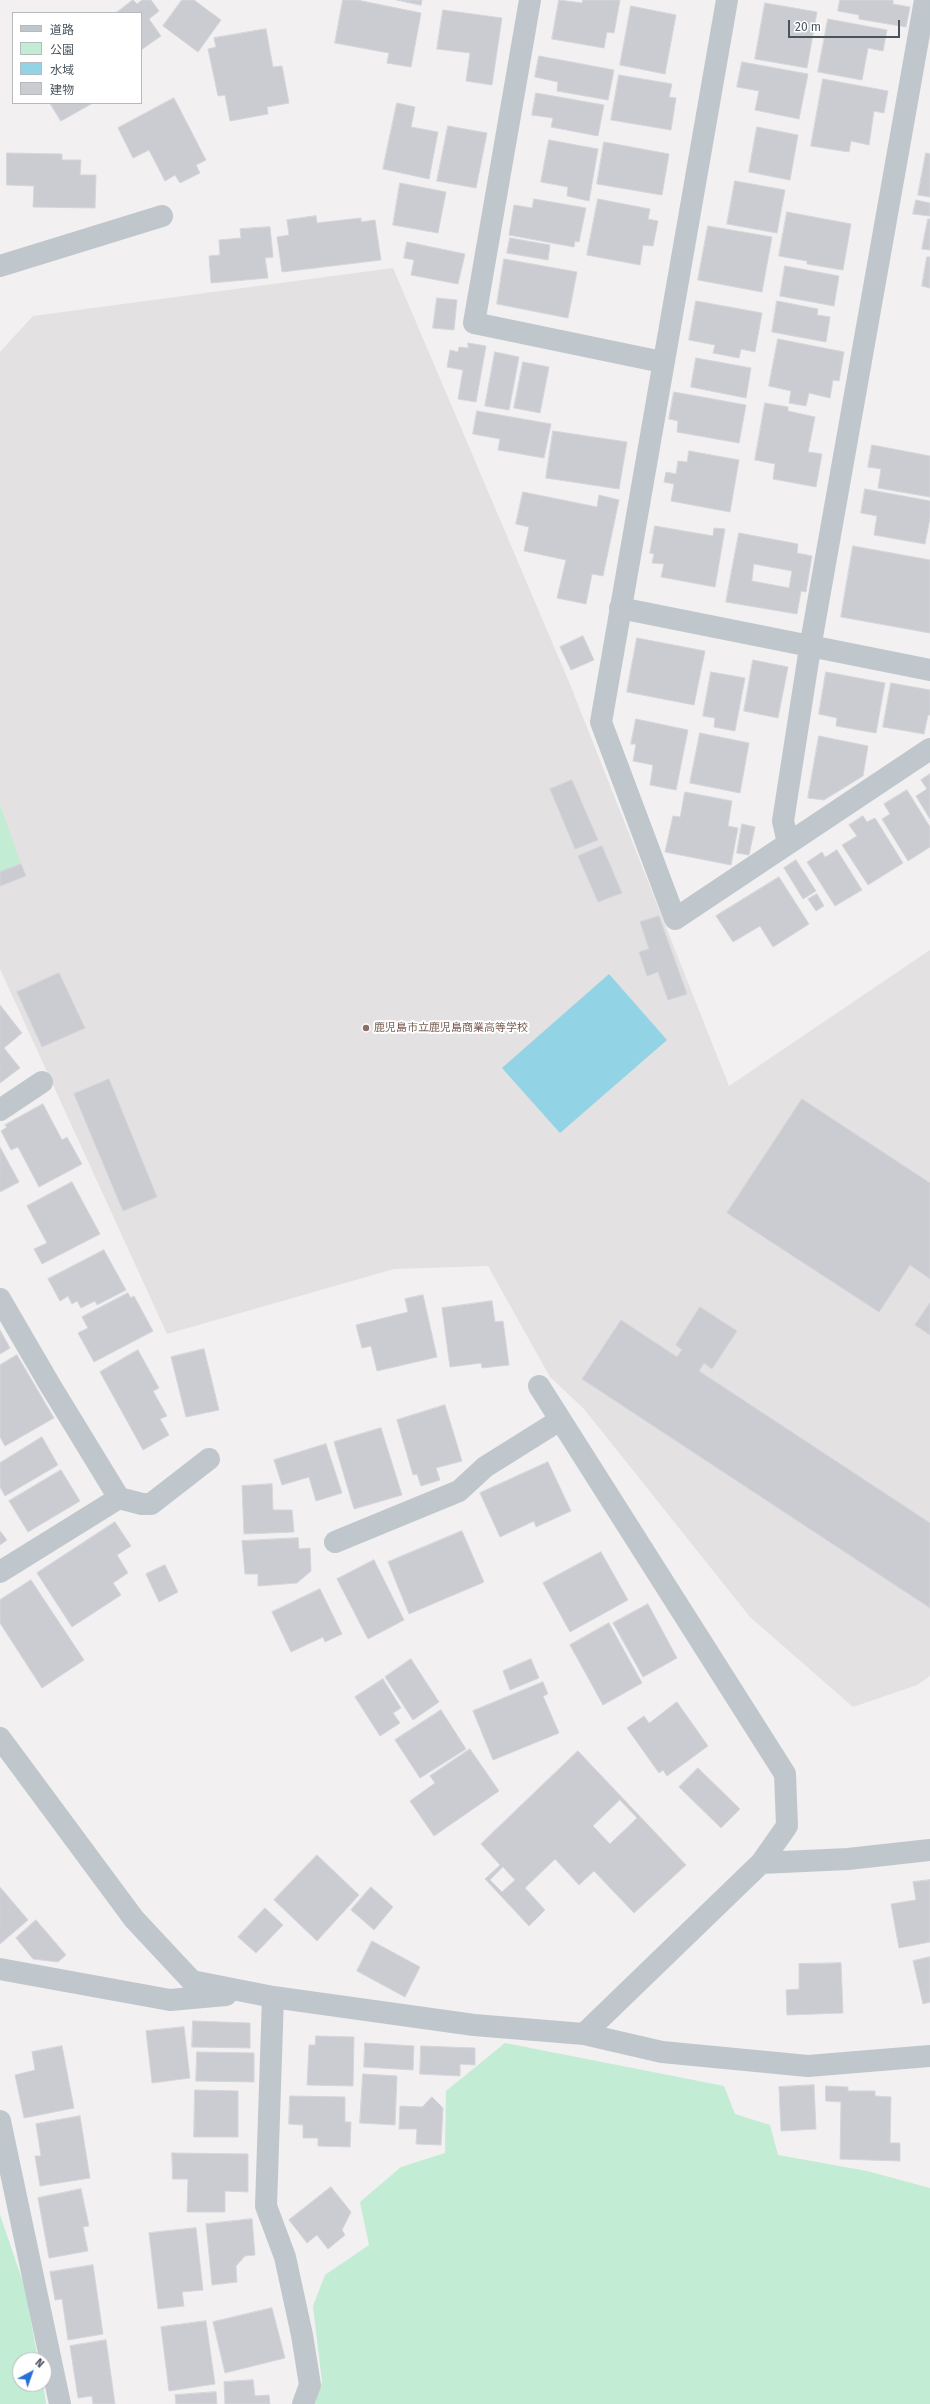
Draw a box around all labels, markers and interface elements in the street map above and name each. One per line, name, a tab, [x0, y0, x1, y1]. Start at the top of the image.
legend	[12, 12, 142, 104]
scale bar	[790, 12, 902, 38]
text: 20 m	[795, 20, 821, 34]
text: 道路	[50, 23, 74, 37]
text: 公園	[50, 43, 74, 57]
text: 水域	[50, 63, 74, 77]
text: 建物	[50, 83, 74, 97]
place label: 鹿児島市立鹿児島商業高等学校	[374, 1021, 528, 1035]
marker: 鹿児島市立鹿児島商業高等学校	[361, 1023, 371, 1033]
north arrow	[12, 2352, 52, 2392]
text: N	[33, 2356, 47, 2371]

